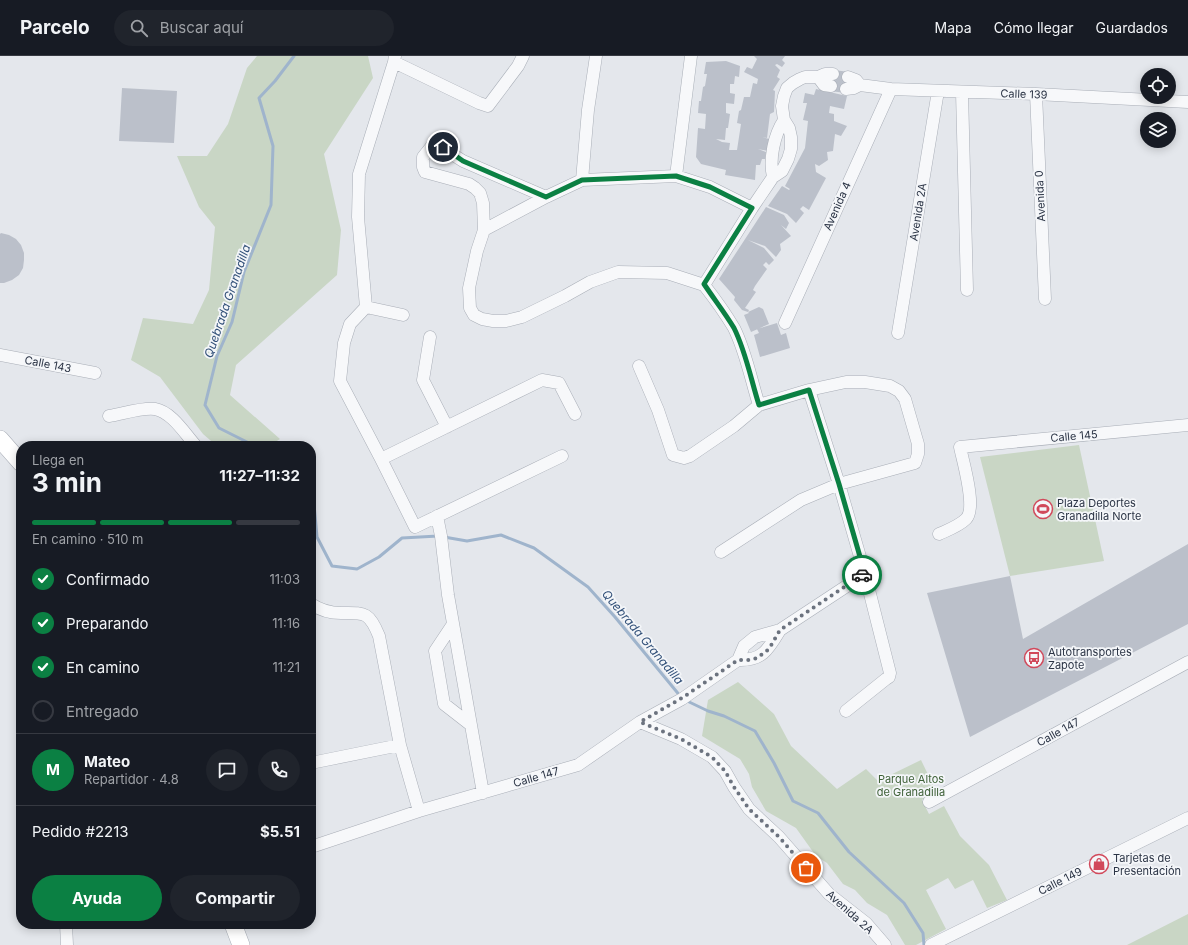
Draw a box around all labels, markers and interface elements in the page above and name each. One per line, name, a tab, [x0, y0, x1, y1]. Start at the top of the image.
search box	[114, 10, 394, 46]
text: Parcelo	[20, 16, 90, 39]
icon: search	[128, 17, 150, 39]
text: Buscar aquí	[160, 18, 243, 37]
text: Mapa	[935, 19, 972, 36]
text: Cómo llegar	[994, 19, 1074, 36]
text: Guardados	[1096, 19, 1168, 36]
map controls	[1140, 68, 1176, 148]
button: locate	[1140, 68, 1176, 104]
street label: Calle 139	[1000, 86, 1048, 102]
button: layers	[1140, 112, 1176, 148]
pin	[426, 130, 460, 164]
icon: home	[432, 136, 454, 158]
street label: Avenida 0	[1032, 170, 1048, 222]
street label: Avenida 4	[820, 180, 854, 232]
street label: Avenida 2A	[906, 182, 930, 242]
water label: Quebrada Granadilla	[201, 242, 253, 360]
street label: Calle 143	[23, 353, 73, 375]
street label: Calle 145	[1050, 427, 1098, 445]
text: Llega en	[32, 452, 84, 468]
text: 11:27–11:32	[219, 466, 300, 485]
text: 3 min	[32, 467, 102, 498]
place label: Plaza Deportes Granadilla Norte	[1057, 496, 1141, 523]
sports icon: Plaza Deportes Granadilla Norte	[1032, 498, 1054, 520]
text: En camino · 510 m	[32, 531, 144, 547]
courier	[842, 555, 882, 595]
icon: car	[851, 564, 873, 586]
icon: check	[32, 568, 54, 590]
text: Confirmado	[66, 570, 150, 589]
text: 11:03	[269, 571, 300, 587]
water label: Quebrada Granadilla	[599, 587, 687, 687]
icon: check	[32, 612, 54, 634]
text: Preparando	[66, 614, 149, 633]
text: 11:16	[272, 615, 300, 631]
place label: Autotransportes Zapote	[1048, 645, 1132, 672]
bus stop icon: Autotransportes Zapote	[1023, 647, 1045, 669]
icon: check	[32, 656, 54, 678]
text: En camino	[66, 658, 140, 677]
text: 11:21	[272, 659, 300, 675]
text: Entregado	[66, 702, 139, 721]
street label: Calle 147	[1034, 715, 1082, 749]
button: chat	[206, 749, 248, 791]
button: phone	[258, 749, 300, 791]
text: Mateo	[84, 752, 130, 771]
text: M	[46, 760, 60, 779]
street label: Calle 147	[512, 764, 560, 790]
text: Repartidor · 4.8	[84, 771, 179, 787]
park label: Parque Altos de Granadilla	[877, 772, 945, 799]
text: Pedido #2213	[32, 822, 129, 841]
text: $5.51	[260, 822, 300, 841]
pin	[789, 851, 823, 885]
place label: Tarjetas de Presentación	[1113, 851, 1181, 878]
shop icon: Tarjetas de Presentación	[1088, 853, 1110, 875]
icon: bag	[795, 857, 817, 879]
street label: Calle 149	[1036, 864, 1084, 898]
button: Ayuda	[32, 875, 162, 921]
button: Compartir	[170, 875, 300, 921]
street label: Avenida 2A	[824, 887, 877, 937]

